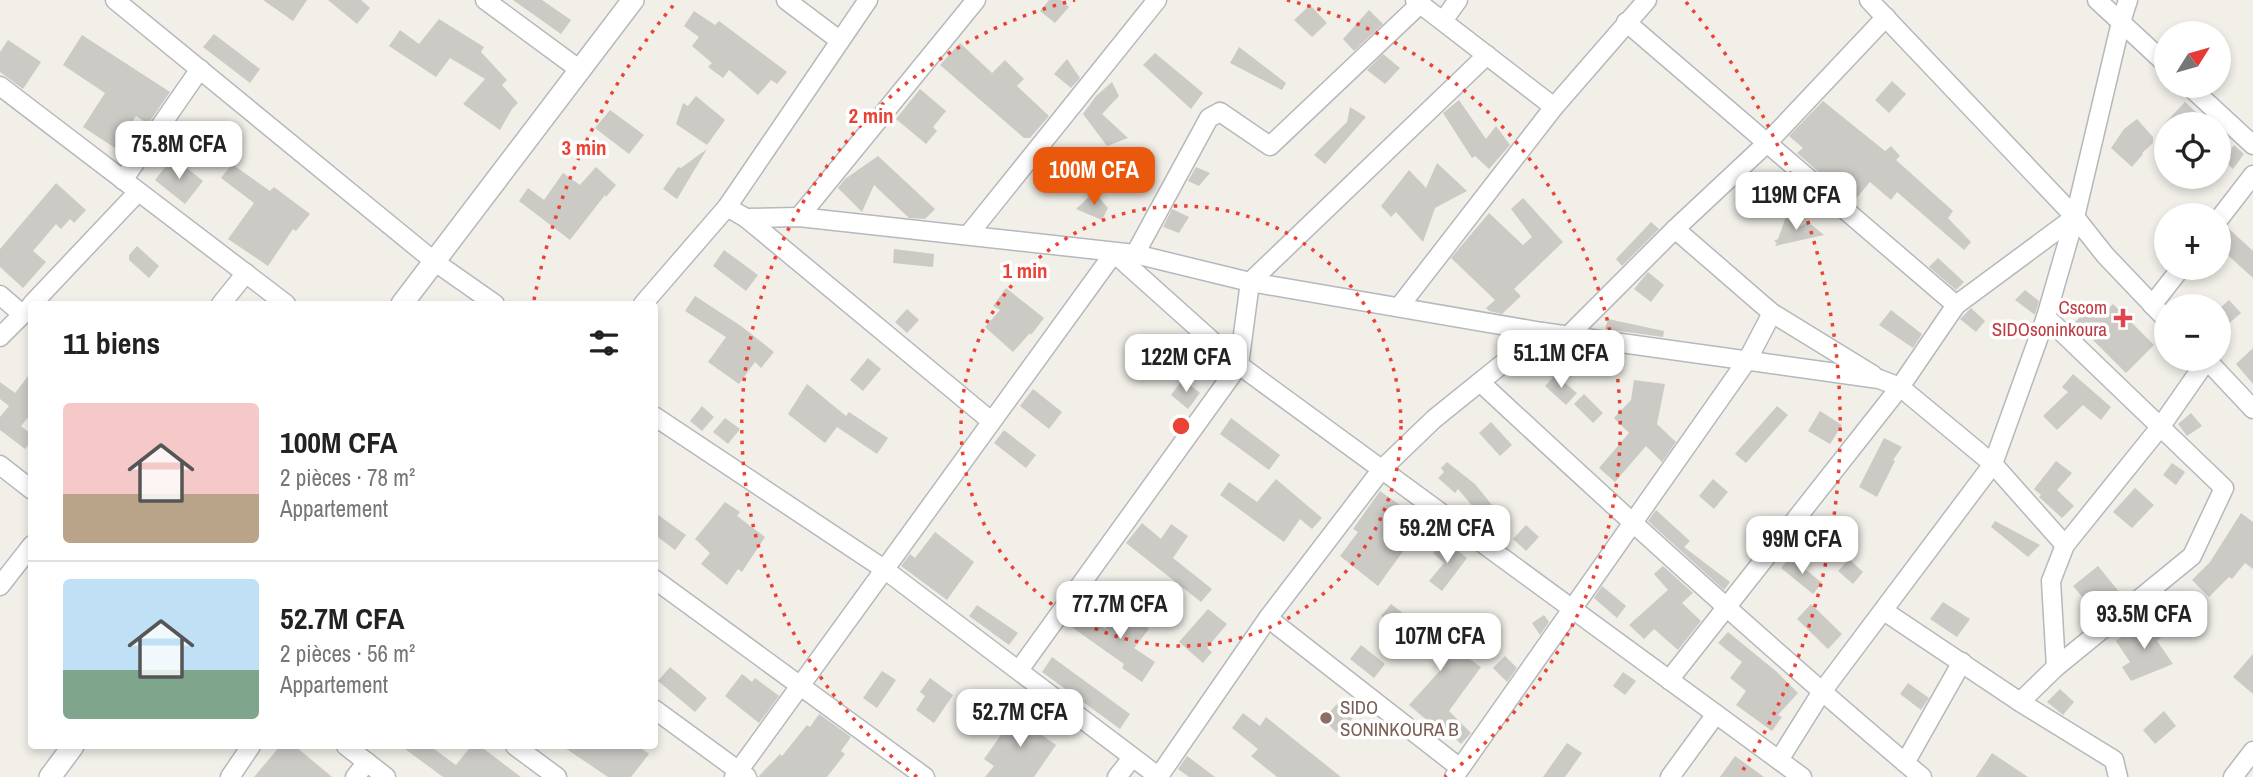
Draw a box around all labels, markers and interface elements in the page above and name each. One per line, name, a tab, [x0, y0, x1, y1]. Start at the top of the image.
north arrow	[2154, 21, 2231, 98]
map controls	[2154, 21, 2231, 371]
text: 2 min	[849, 101, 893, 130]
button: locate	[2154, 112, 2231, 189]
pin: 75.8M CFA	[99, 122, 259, 181]
text: 75.8M CFA	[131, 128, 227, 159]
text: 3 min	[562, 133, 606, 162]
pin: 100M CFA	[1022, 148, 1166, 207]
text: 100M CFA	[1049, 154, 1139, 185]
pin: 119M CFA	[1724, 173, 1868, 232]
text: 119M CFA	[1751, 179, 1841, 210]
button: +	[2154, 203, 2231, 280]
text: 1 min	[1003, 256, 1047, 285]
place label: Cscom SIDOsoninkoura	[1992, 294, 2107, 342]
button: −	[2154, 294, 2231, 371]
marker: Cscom SIDOsoninkoura	[2113, 308, 2133, 328]
text: 11 biens	[63, 323, 160, 363]
icon: filters	[585, 324, 623, 362]
pin: 51.1M CFA	[1481, 330, 1641, 390]
pin: 122M CFA	[1114, 334, 1258, 394]
text: 51.1M CFA	[1513, 337, 1609, 368]
text: 122M CFA	[1141, 341, 1231, 372]
centre of rings	[1169, 414, 1193, 438]
text: 100M CFA	[280, 422, 398, 462]
icon: home	[119, 431, 203, 515]
text: 2 pièces · 78 m²	[280, 462, 415, 493]
text: Appartement	[280, 493, 388, 524]
pin: 59.2M CFA	[1367, 505, 1527, 565]
text: 59.2M CFA	[1399, 512, 1495, 543]
pin: 99M CFA	[1737, 516, 1867, 576]
text: 99M CFA	[1762, 523, 1842, 554]
pin: 77.7M CFA	[1040, 582, 1200, 641]
text: 77.7M CFA	[1072, 588, 1168, 619]
pin: 93.5M CFA	[2064, 592, 2224, 651]
text: 52.7M CFA	[280, 598, 404, 638]
text: 93.5M CFA	[2096, 598, 2192, 629]
icon: home	[119, 607, 203, 691]
pin: 107M CFA	[1368, 614, 1512, 673]
text: 107M CFA	[1395, 620, 1485, 651]
text: 2 pièces · 56 m²	[280, 638, 415, 669]
text: Appartement	[280, 669, 388, 700]
pin: 52.7M CFA	[940, 690, 1100, 749]
place label: SIDO SONINKOURA B	[1340, 694, 1459, 742]
text: 52.7M CFA	[972, 696, 1068, 727]
marker: SIDO SONINKOURA B	[1318, 710, 1334, 726]

